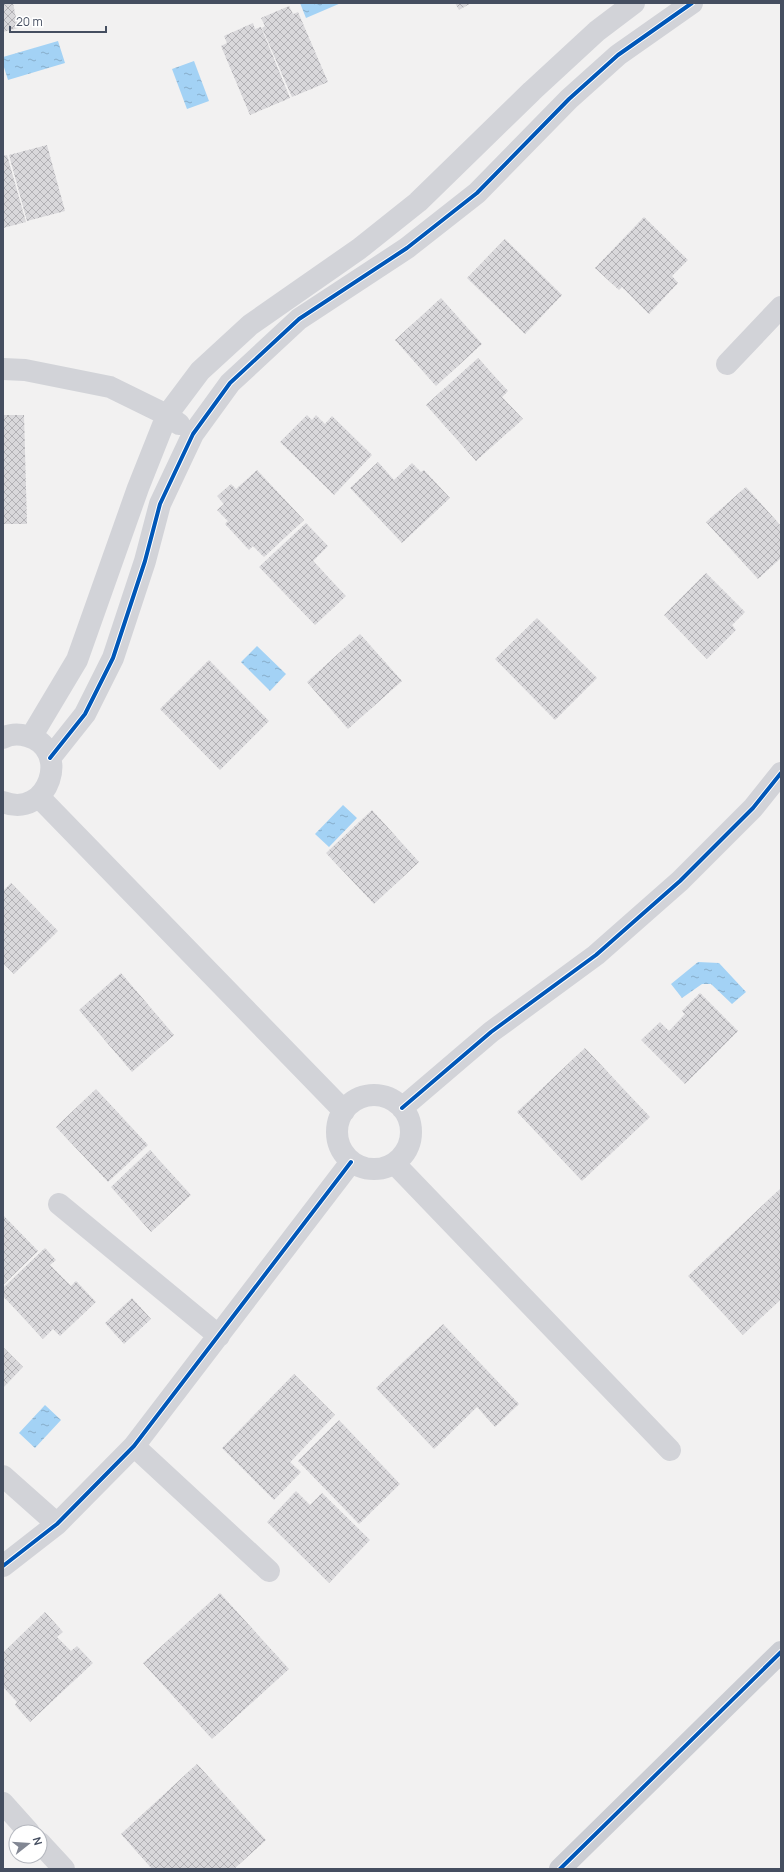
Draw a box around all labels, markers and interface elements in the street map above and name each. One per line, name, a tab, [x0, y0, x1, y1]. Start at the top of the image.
scale bar	[10, 8, 106, 34]
text: 20 m	[16, 13, 43, 30]
north arrow	[8, 1824, 48, 1864]
text: N	[30, 1835, 46, 1847]

